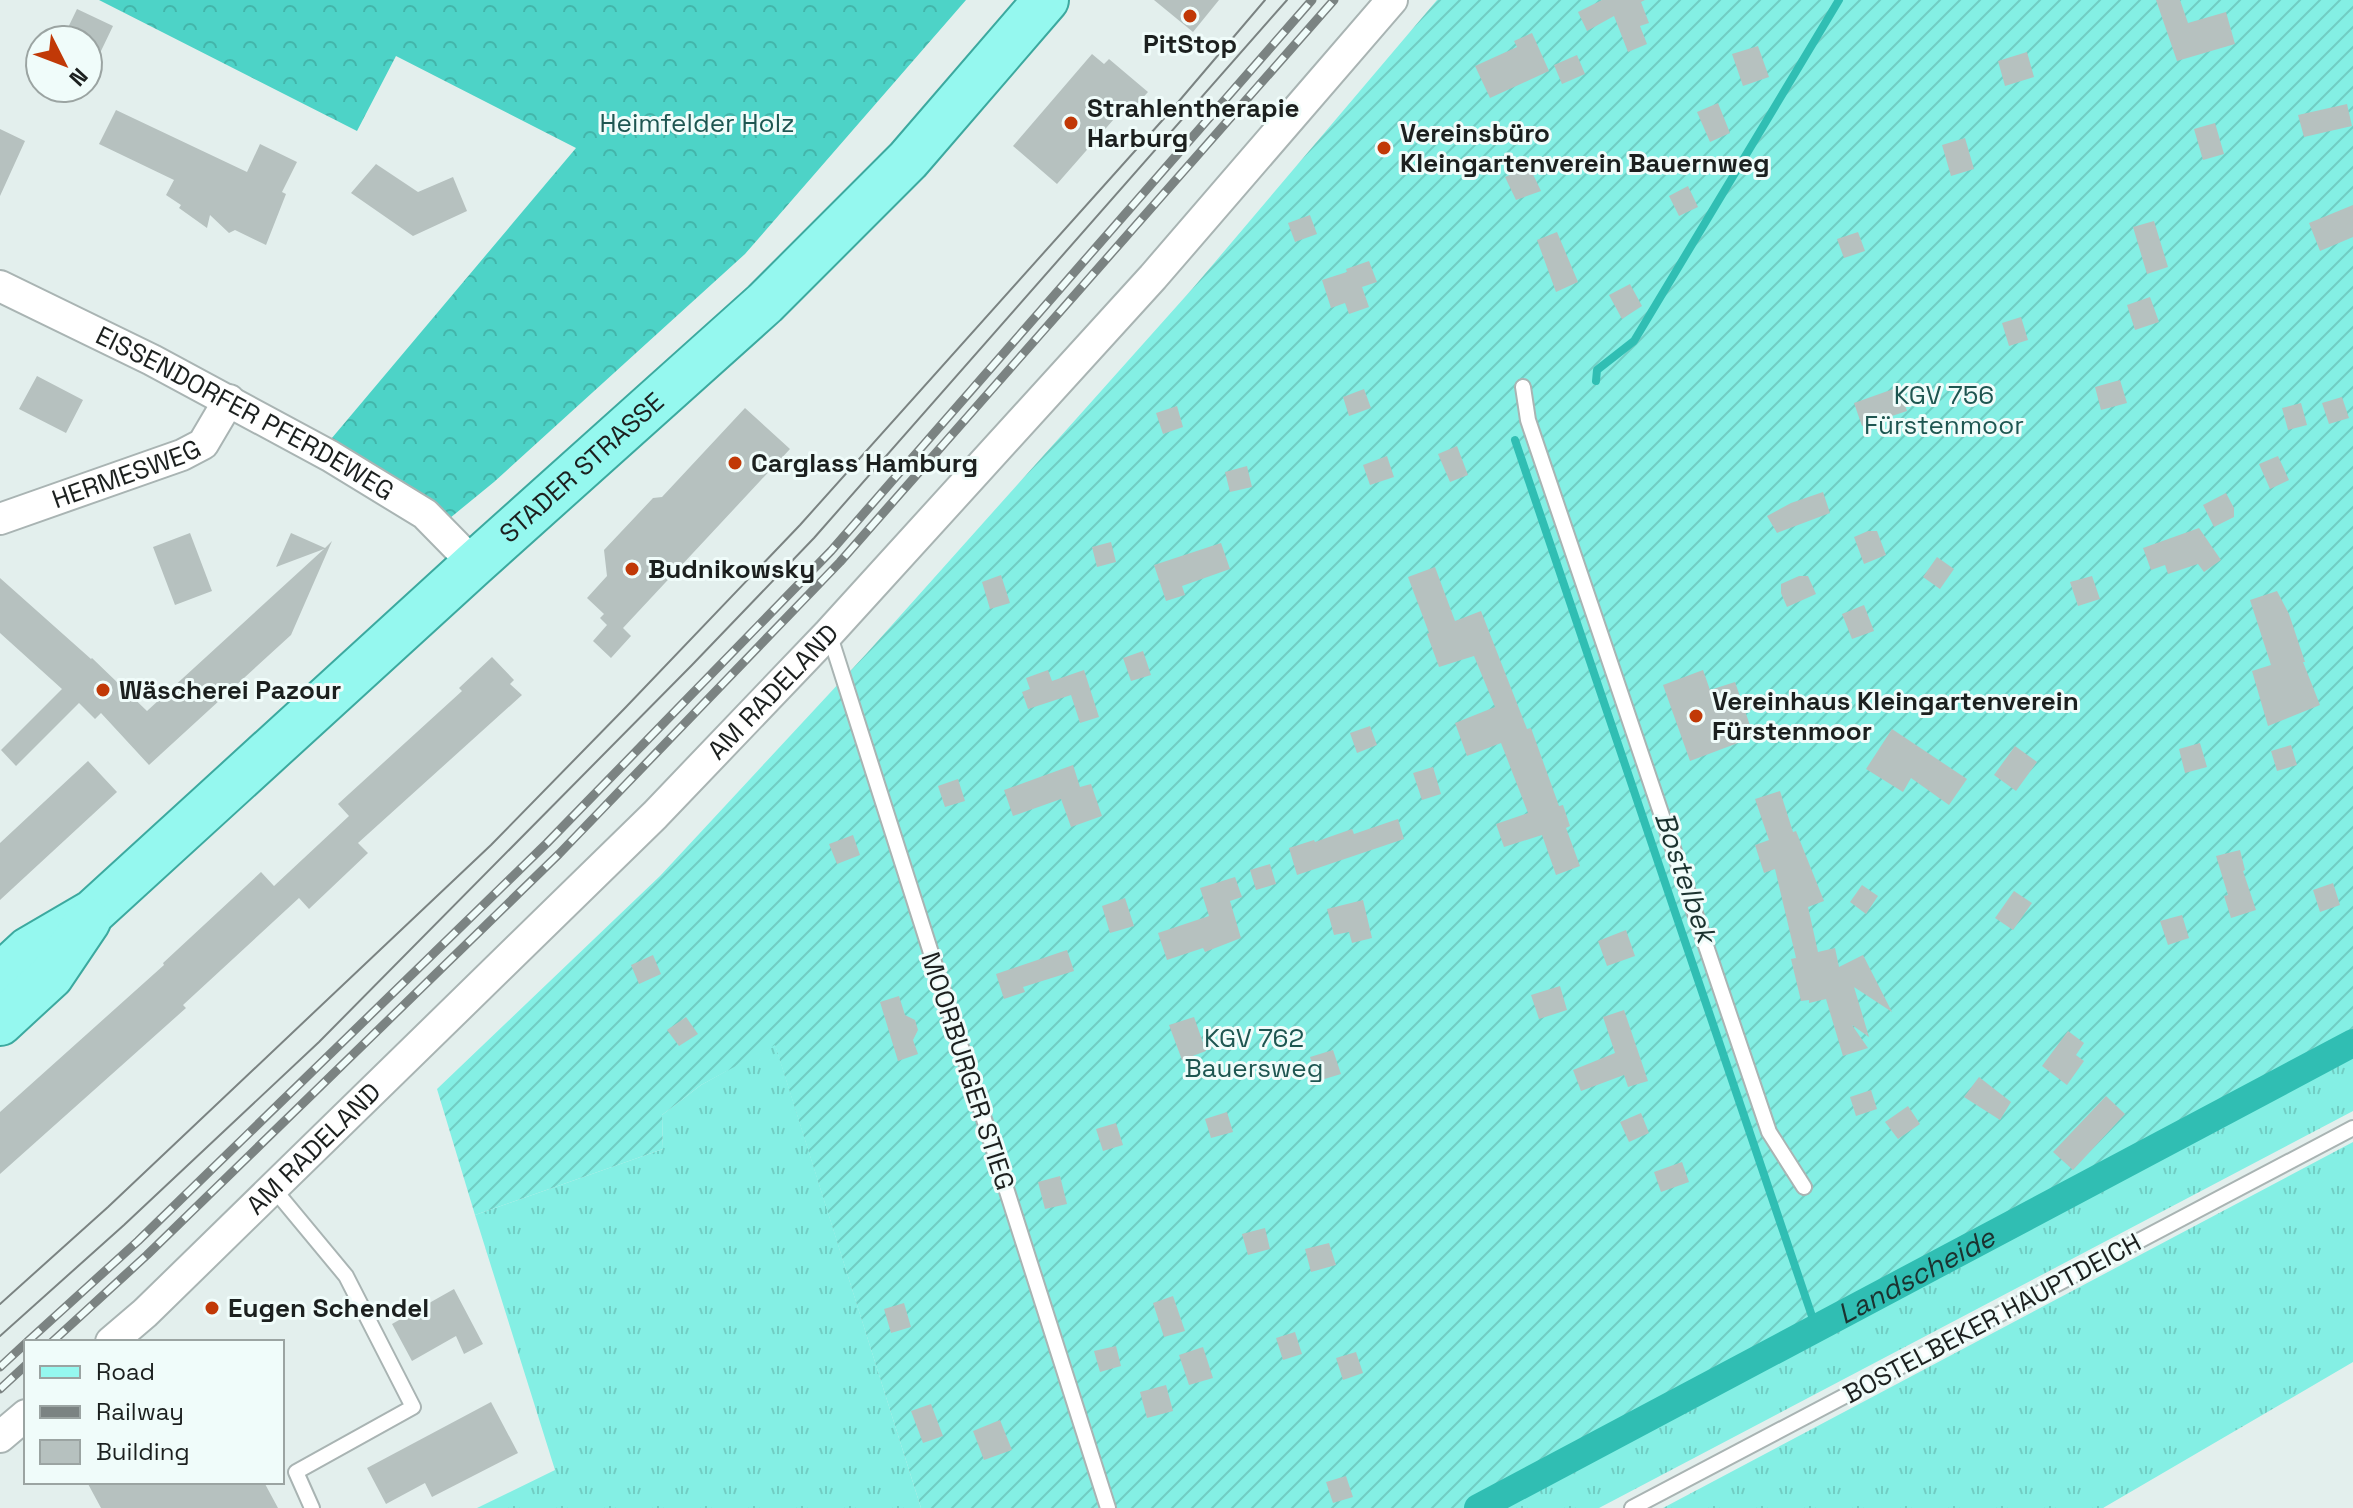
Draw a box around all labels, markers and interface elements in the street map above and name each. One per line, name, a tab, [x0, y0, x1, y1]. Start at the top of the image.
marker: PitStop	[1181, 7, 1199, 25]
north arrow	[24, 24, 104, 104]
place label: PitStop	[1143, 27, 1237, 61]
text: N	[64, 63, 94, 92]
place label: Strahlentherapie Harburg	[1087, 91, 1300, 155]
park label: Heimfelder Holz	[599, 106, 795, 140]
marker: Strahlentherapie Harburg	[1062, 114, 1080, 132]
place label: Vereinsbüro Kleingartenverein Bauernweg	[1400, 116, 1770, 180]
marker: Vereinsbüro Kleingartenverein Bauernweg	[1375, 139, 1393, 157]
street label: EISSENDORFER PFERDEWEG	[90, 318, 400, 508]
park label: KGV 756 Fürstenmoor	[1864, 378, 2024, 442]
street label: STADER STRASSE	[492, 385, 671, 550]
street label: HERMESWEG	[47, 431, 207, 516]
place label: Carglass Hamburg	[751, 446, 978, 480]
marker: Carglass Hamburg	[726, 454, 744, 472]
place label: Budnikowsky	[648, 552, 815, 586]
marker: Budnikowsky	[623, 560, 641, 578]
street label: AM RADELAND	[700, 617, 846, 767]
place label: Wäscherei Pazour	[119, 673, 341, 707]
marker: Wäscherei Pazour	[94, 681, 112, 699]
place label: Vereinhaus Kleingartenverein Fürstenmoor	[1712, 684, 2079, 748]
marker: Vereinhaus Kleingartenverein Fürstenmoor	[1687, 707, 1705, 725]
water label: Bostelbek	[1647, 807, 1726, 950]
street label: MOORBURGER STIEG	[914, 948, 1022, 1194]
park label: KGV 762 Bauersweg	[1185, 1021, 1323, 1085]
street label: AM RADELAND	[239, 1075, 388, 1222]
water label: Landscheide	[1831, 1218, 2002, 1332]
street label: BOSTELBEKER HAUPTDEICH	[1837, 1225, 2147, 1411]
place label: Eugen Schendel	[228, 1291, 429, 1325]
marker: Eugen Schendel	[203, 1299, 221, 1317]
legend	[24, 1340, 284, 1484]
text: Road	[96, 1356, 155, 1387]
text: Railway	[96, 1396, 184, 1427]
text: Building	[96, 1436, 190, 1467]

